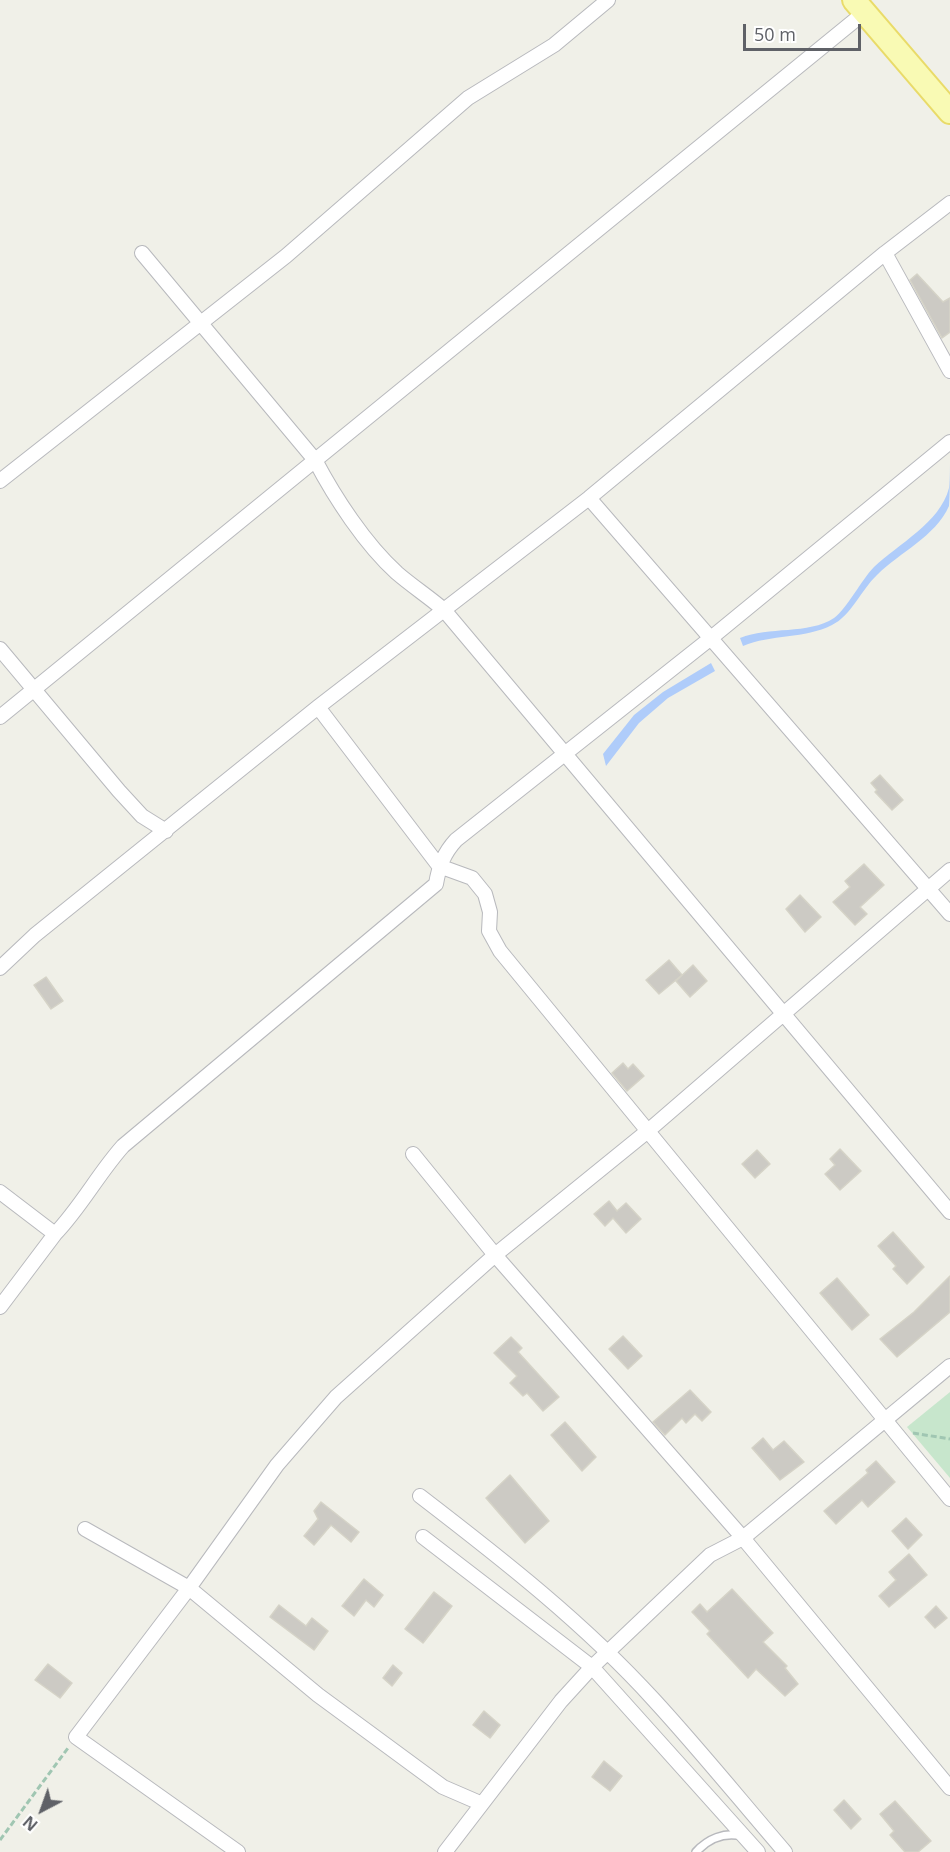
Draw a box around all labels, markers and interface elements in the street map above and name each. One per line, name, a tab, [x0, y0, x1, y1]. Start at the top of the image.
scale bar	[746, 12, 864, 50]
text: 50 m	[754, 22, 796, 46]
north arrow	[12, 1780, 72, 1840]
text: N	[18, 1811, 42, 1836]

